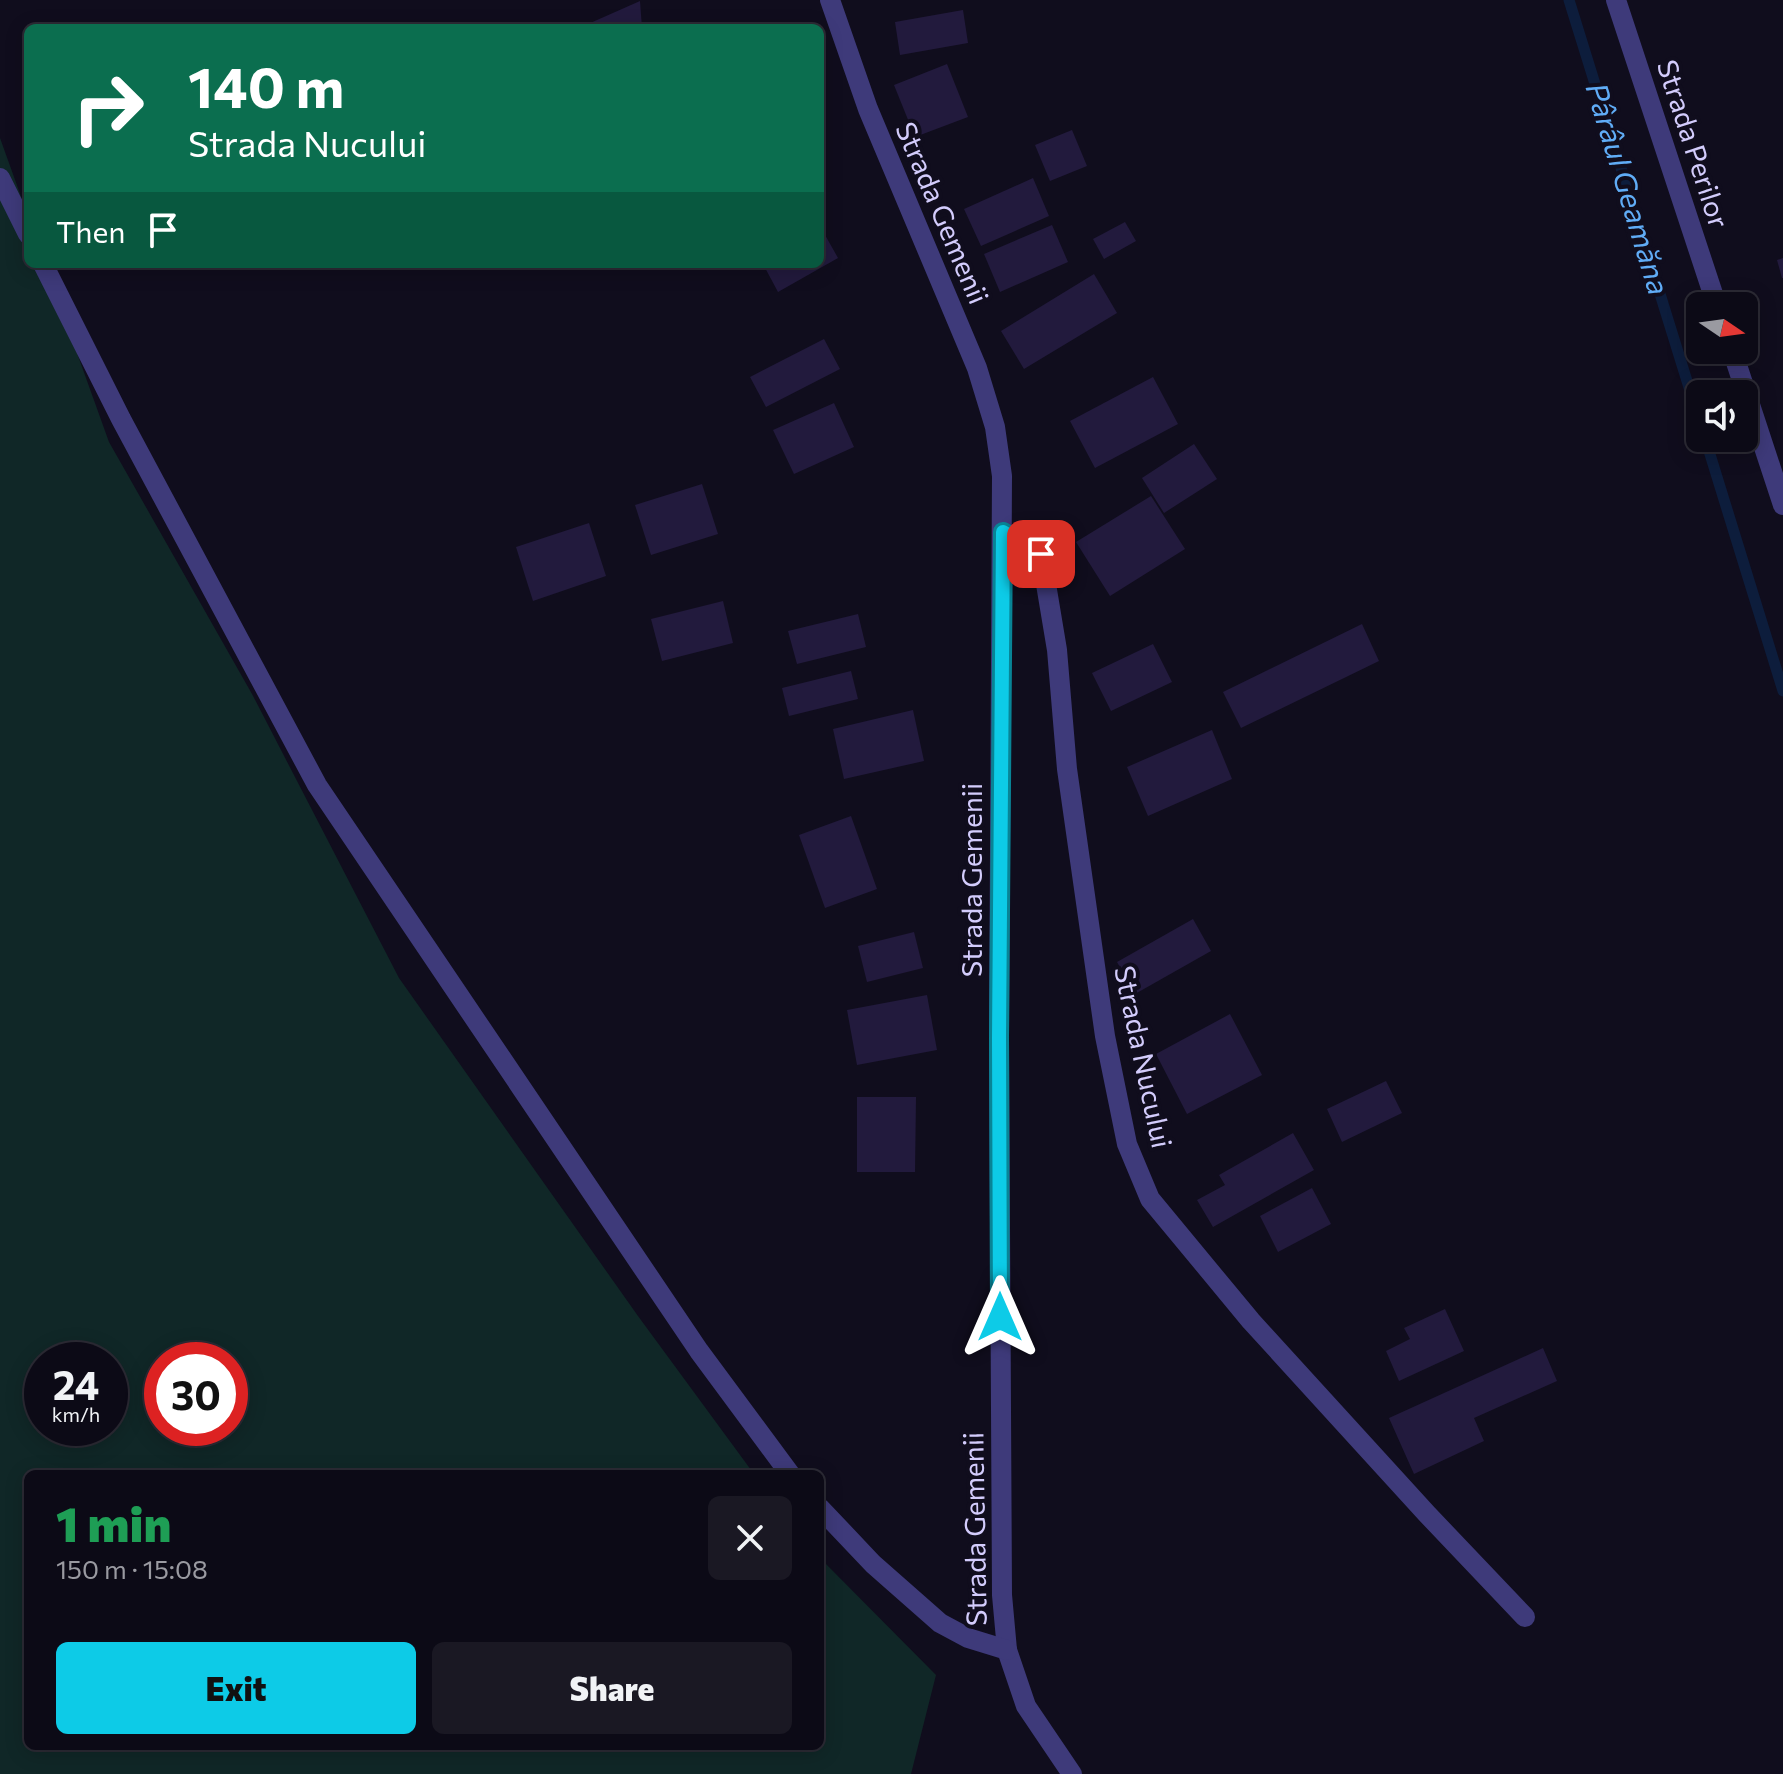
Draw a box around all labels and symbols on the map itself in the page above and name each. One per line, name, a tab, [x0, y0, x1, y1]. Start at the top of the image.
street label: Strada Perilor	[1651, 55, 1737, 232]
water label: Pârâul Geamăna	[1580, 78, 1679, 299]
street label: Strada Gemenii	[889, 117, 997, 309]
north arrow	[1686, 292, 1758, 364]
pin	[1007, 520, 1075, 588]
street label: Strada Gemenii	[954, 783, 988, 977]
street label: Strada Nucului	[1108, 963, 1180, 1151]
position arrow	[958, 1275, 1042, 1359]
speed limit sign: 30	[144, 1342, 248, 1446]
street label: Strada Gemenii	[955, 1432, 993, 1626]

